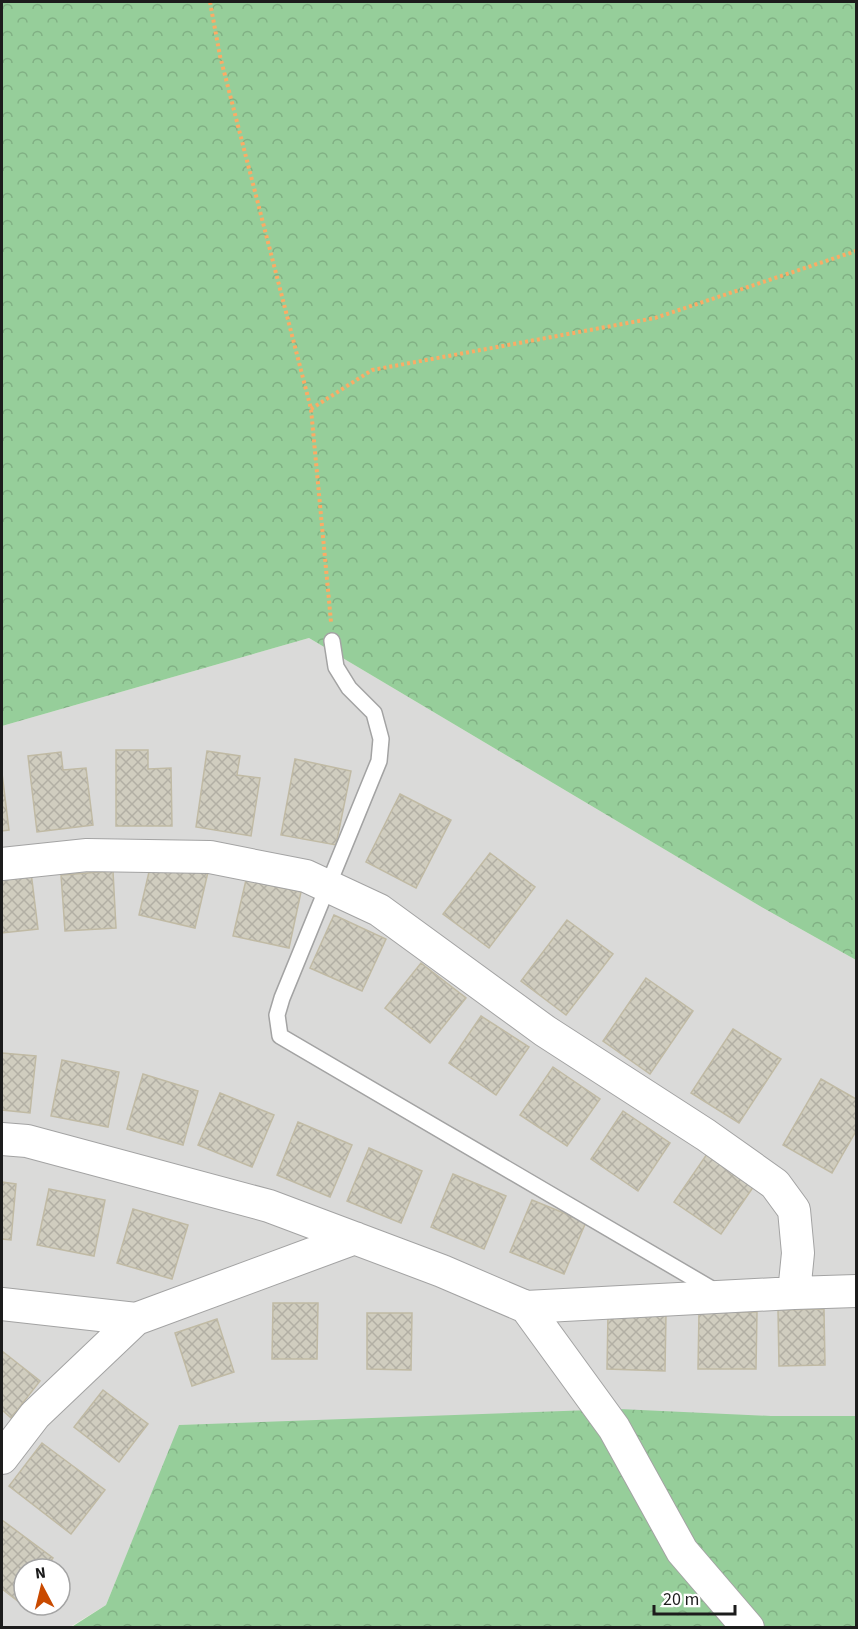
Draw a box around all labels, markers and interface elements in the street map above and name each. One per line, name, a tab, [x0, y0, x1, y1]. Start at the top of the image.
north arrow	[12, 1557, 72, 1617]
text: N	[34, 1562, 47, 1585]
scale bar	[654, 1578, 735, 1616]
text: 20 m	[663, 1587, 699, 1612]

